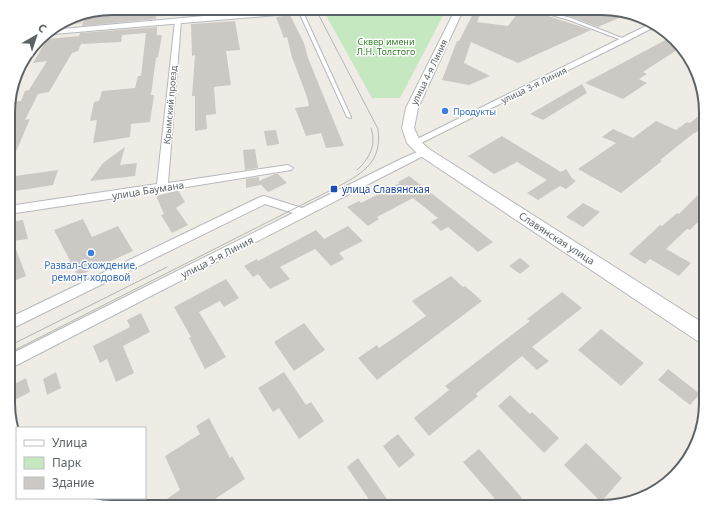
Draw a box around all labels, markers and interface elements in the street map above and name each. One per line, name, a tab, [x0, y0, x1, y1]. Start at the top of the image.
north arrow	[16, 16, 56, 56]
text: С	[35, 20, 50, 36]
park label: Сквер имени Л.Н. Толстого	[357, 35, 415, 58]
street label: улица 4-я Линия	[407, 37, 451, 107]
street label: улица 3-я Линия	[499, 63, 569, 107]
street label: Крымский проезд	[160, 65, 180, 145]
place label: Продукты	[453, 105, 496, 118]
marker: Продукты	[440, 106, 450, 116]
street label: улица Баумана	[111, 177, 185, 203]
place label: улица Славянская	[342, 182, 430, 196]
marker: улица Славянская	[329, 184, 339, 194]
street label: Славянская улица	[516, 208, 598, 268]
street label: улица 3-я Линия	[178, 233, 256, 281]
marker: Развал-Схождение, ремонт ходовой	[86, 248, 96, 258]
place label: Развал-Схождение, ремонт ходовой	[44, 258, 138, 284]
legend	[16, 427, 146, 499]
text: Улица	[52, 434, 87, 451]
text: Парк	[52, 454, 82, 471]
text: Здание	[52, 474, 95, 491]

